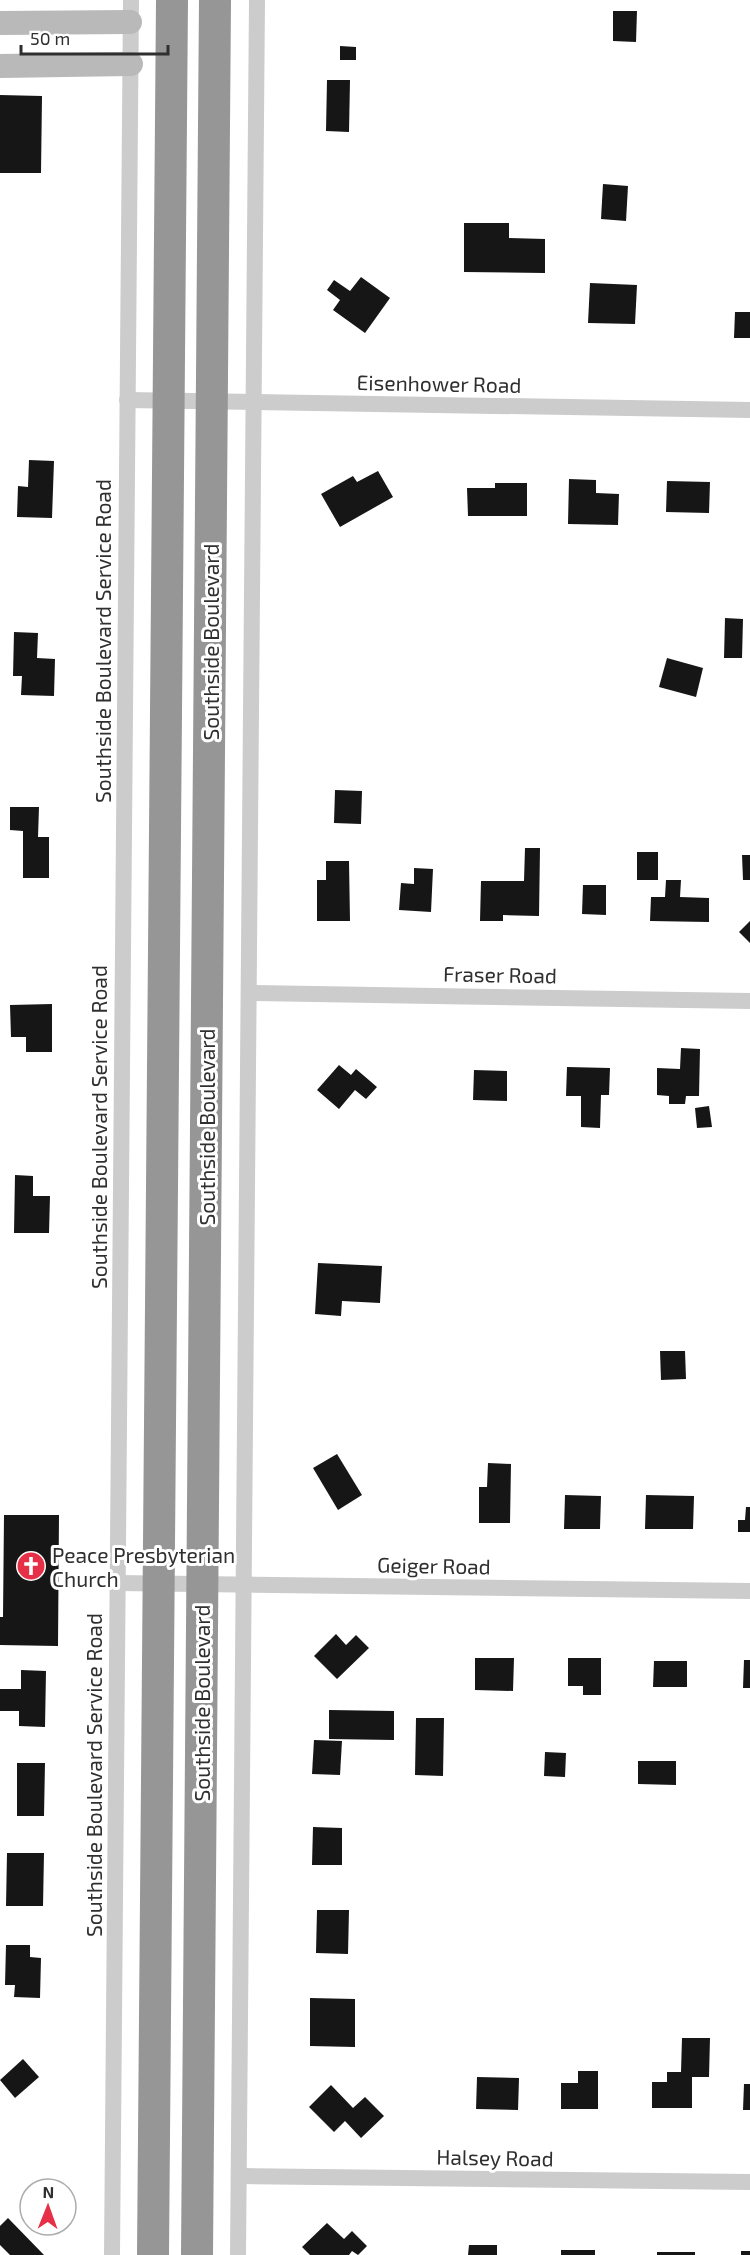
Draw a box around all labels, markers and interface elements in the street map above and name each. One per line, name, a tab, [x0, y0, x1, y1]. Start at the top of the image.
scale bar	[21, 18, 168, 56]
text: 50 m	[30, 27, 70, 49]
street label: Eisenhower Road	[356, 369, 522, 397]
street label: Southside Boulevard Service Road	[90, 479, 115, 803]
street label: Southside Boulevard	[198, 544, 223, 740]
street label: Fraser Road	[443, 961, 557, 987]
street label: Southside Boulevard Service Road	[86, 965, 111, 1289]
street label: Southside Boulevard	[194, 1029, 219, 1225]
place label: Peace Presbyterian Church	[52, 1542, 235, 1591]
church icon: Peace Presbyterian Church	[15, 1550, 47, 1582]
street label: Geiger Road	[377, 1552, 491, 1578]
street label: Southside Boulevard	[189, 1605, 214, 1801]
street label: Southside Boulevard Service Road	[81, 1613, 106, 1937]
street label: Halsey Road	[436, 2143, 554, 2171]
north arrow	[18, 2177, 78, 2237]
text: N	[42, 2182, 54, 2201]

